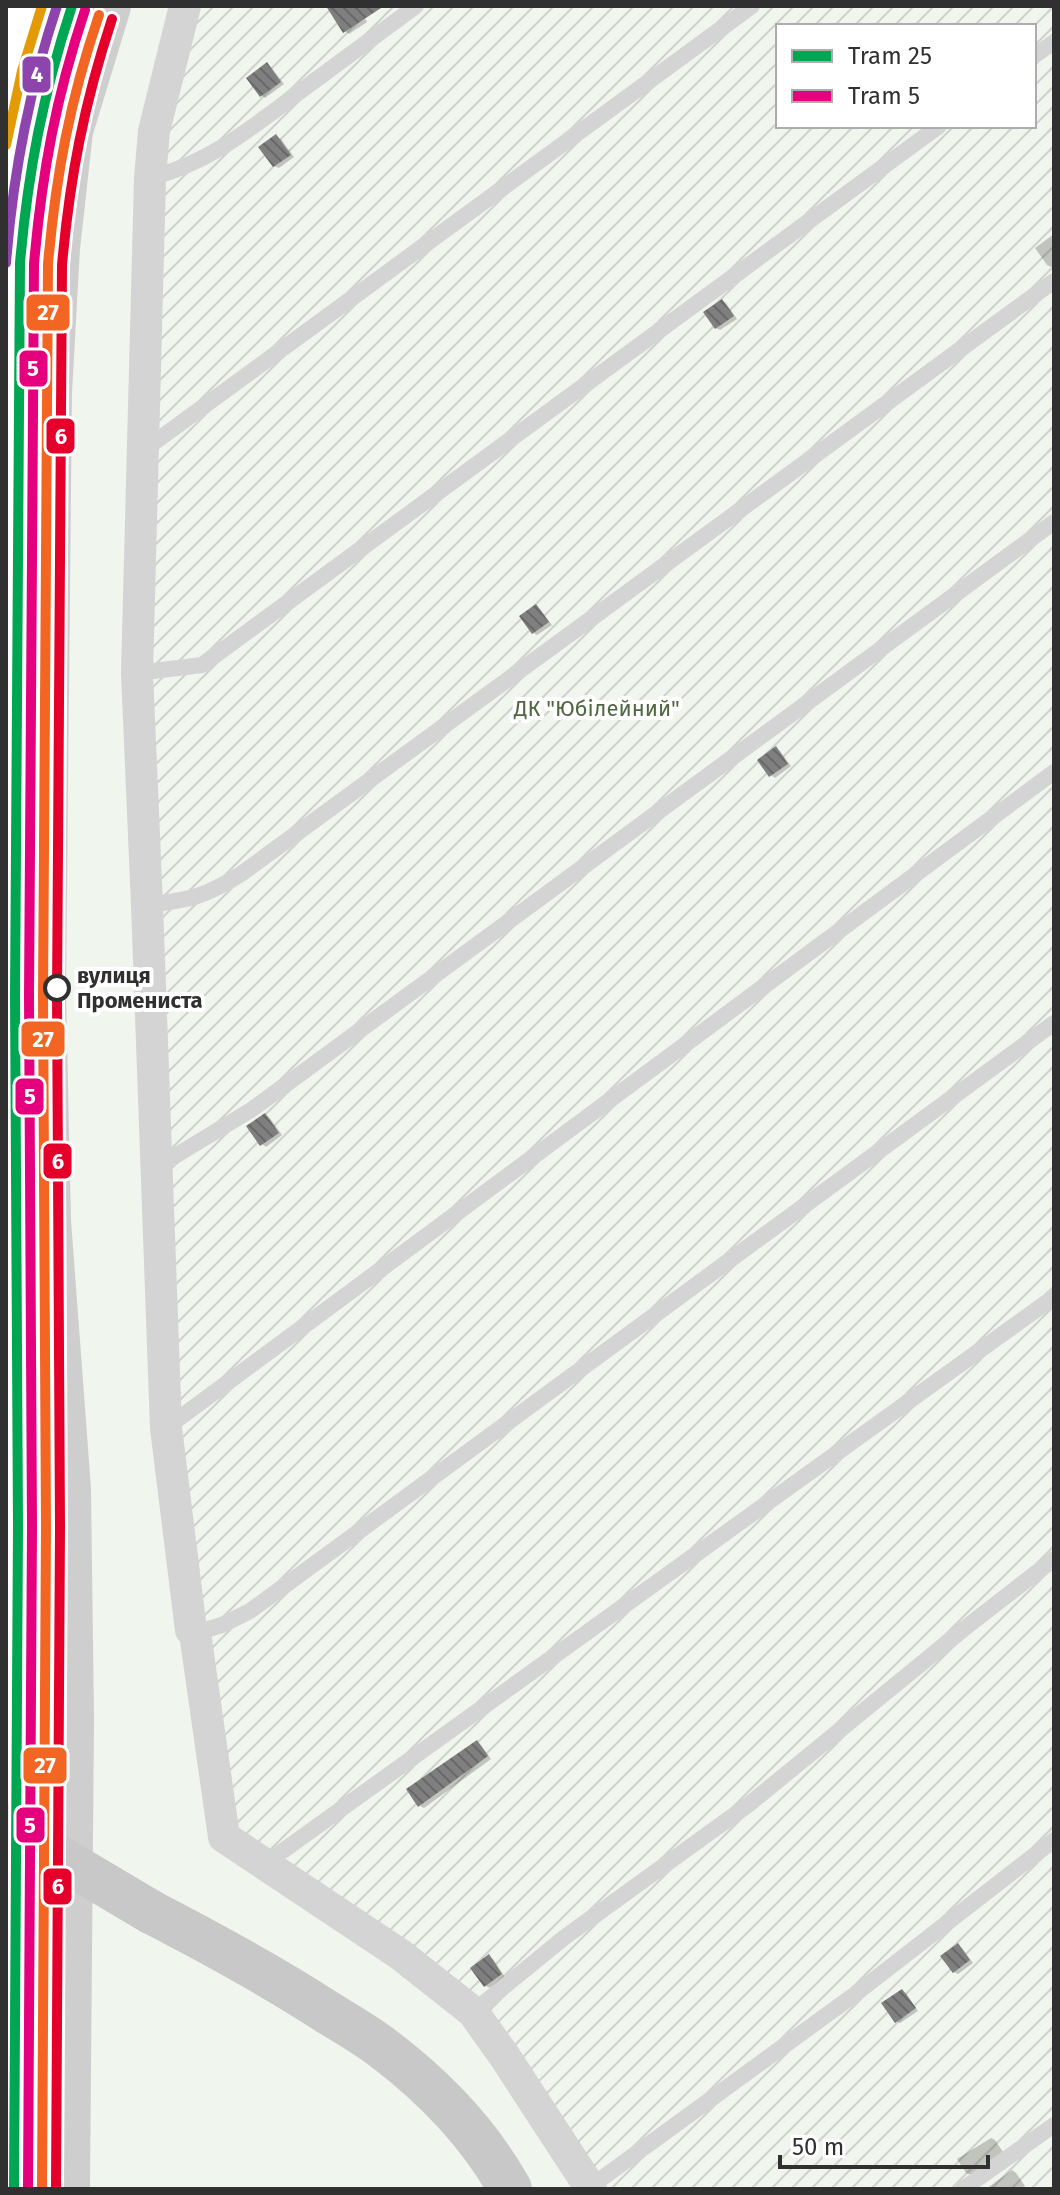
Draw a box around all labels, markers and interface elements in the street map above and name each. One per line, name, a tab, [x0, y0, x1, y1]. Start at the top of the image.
legend	[776, 24, 1036, 128]
text: Tram 25	[848, 42, 932, 70]
line badge: 4	[21, 55, 52, 94]
text: 4	[31, 61, 43, 88]
text: Tram 5	[848, 82, 920, 110]
line badge: 27	[25, 293, 71, 332]
text: 27	[37, 299, 59, 326]
line badge: 5	[18, 349, 49, 388]
text: 5	[27, 355, 39, 382]
line badge: 6	[45, 417, 76, 455]
text: 6	[55, 423, 67, 450]
park label: ДК "Юбілейний"	[513, 695, 680, 722]
place label: вулиця Промениста	[77, 962, 203, 1014]
marker: вулиця Промениста	[44, 975, 70, 1001]
line badge: 27	[20, 1020, 66, 1058]
text: 27	[32, 1026, 54, 1053]
line badge: 5	[14, 1077, 45, 1116]
text: 5	[24, 1083, 36, 1110]
line badge: 6	[42, 1142, 73, 1180]
text: 6	[52, 1148, 64, 1175]
line badge: 27	[22, 1746, 68, 1785]
text: 27	[34, 1752, 56, 1779]
line badge: 5	[15, 1806, 46, 1844]
text: 5	[24, 1812, 36, 1839]
line badge: 6	[42, 1867, 73, 1906]
text: 6	[52, 1873, 64, 1900]
scale bar	[780, 2119, 988, 2169]
text: 50 m	[792, 2133, 844, 2161]

